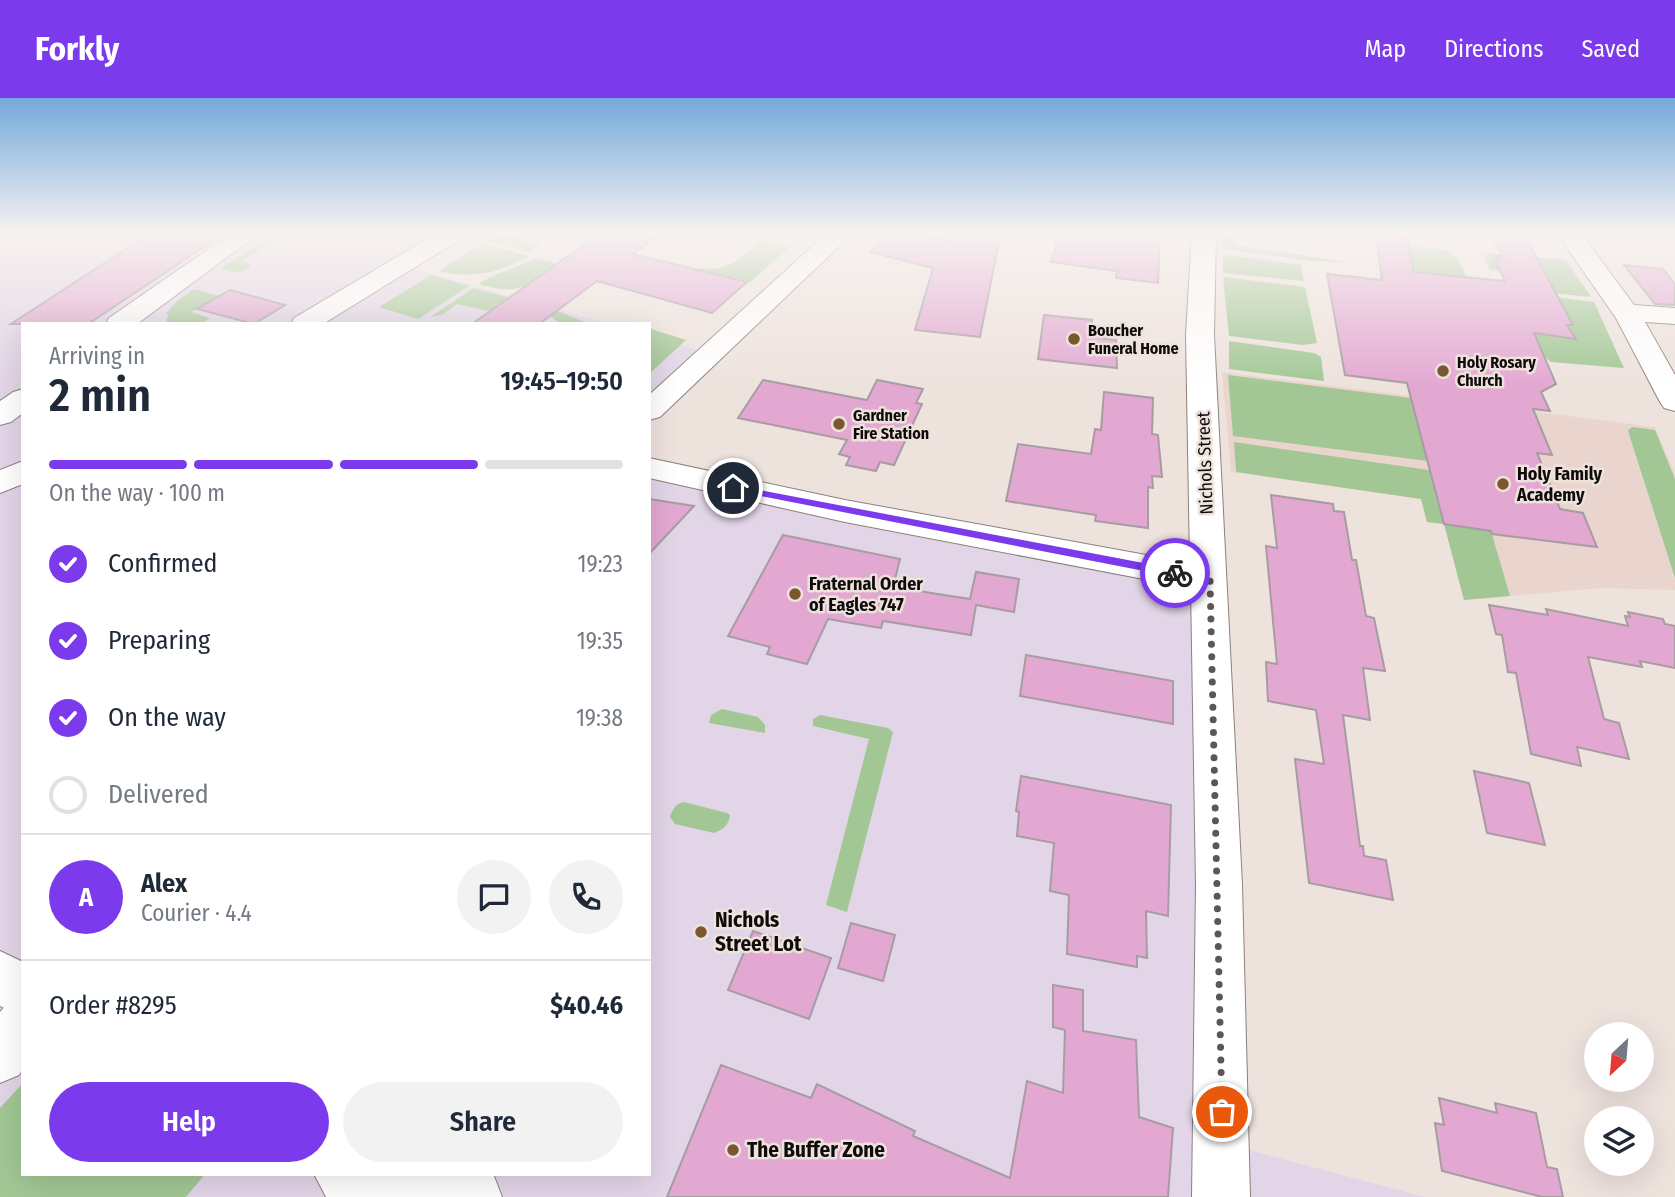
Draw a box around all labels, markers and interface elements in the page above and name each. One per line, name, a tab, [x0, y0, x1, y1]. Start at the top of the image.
text: Forkly	[35, 29, 119, 69]
text: Map	[1365, 35, 1406, 63]
text: Directions	[1444, 35, 1543, 63]
text: Saved	[1581, 35, 1640, 63]
place label: Boucher Funeral Home	[1088, 321, 1179, 358]
marker: Boucher Funeral Home	[1066, 331, 1082, 347]
text: Arriving in	[49, 342, 145, 370]
place label: Holy Rosary Church	[1457, 353, 1536, 390]
marker: Holy Rosary Church	[1435, 363, 1451, 379]
text: 19:45–19:50	[501, 366, 623, 397]
text: 2 min	[49, 368, 151, 423]
place label: Gardner Fire Station	[853, 406, 929, 443]
street label: Nichols Street	[1192, 411, 1218, 515]
marker: Gardner Fire Station	[831, 416, 847, 432]
pin	[703, 458, 763, 518]
place label: Holy Family Academy	[1516, 463, 1602, 506]
icon: home	[714, 469, 752, 507]
marker: Holy Family Academy	[1495, 476, 1511, 492]
text: On the way · 100 m	[49, 479, 225, 507]
courier	[1140, 538, 1210, 608]
icon: check	[49, 545, 87, 583]
text: Confirmed	[108, 548, 218, 579]
text: 19:23	[578, 550, 623, 578]
icon: bike	[1156, 554, 1194, 592]
place label: Fraternal Order of Eagles 747	[809, 573, 923, 616]
marker: Fraternal Order of Eagles 747	[787, 586, 803, 602]
icon: check	[49, 622, 87, 660]
text: Preparing	[108, 625, 210, 656]
text: 19:35	[577, 627, 623, 655]
icon: check	[49, 699, 87, 737]
text: On the way	[108, 702, 226, 733]
text: 19:38	[576, 704, 623, 732]
text: Delivered	[108, 779, 209, 810]
button: chat	[457, 860, 531, 934]
button: phone	[549, 860, 623, 934]
text: Alex	[141, 868, 187, 899]
text: A	[79, 882, 93, 913]
text: Courier · 4.4	[141, 899, 252, 927]
place label: Nichols Street Lot	[715, 907, 802, 957]
marker: Nichols Street Lot	[693, 924, 709, 940]
text: Order #8295	[49, 990, 177, 1021]
text: $40.46	[550, 990, 623, 1021]
north arrow	[1584, 1022, 1654, 1092]
map controls	[1584, 1022, 1654, 1176]
button: Help	[49, 1082, 329, 1162]
button: Share	[343, 1082, 623, 1162]
pin	[1192, 1082, 1252, 1142]
icon: bag	[1203, 1093, 1241, 1131]
button: layers	[1584, 1106, 1654, 1176]
place label: The Buffer Zone	[747, 1137, 885, 1163]
marker: The Buffer Zone	[725, 1142, 741, 1158]

